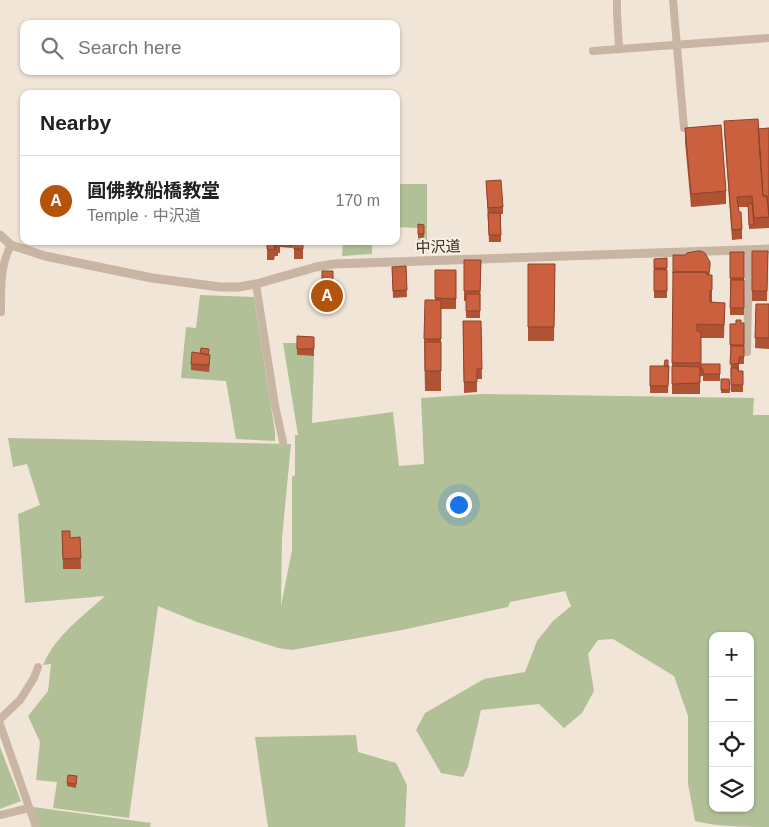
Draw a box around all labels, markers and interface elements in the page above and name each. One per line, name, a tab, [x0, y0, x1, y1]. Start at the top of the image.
search box	[20, 20, 400, 75]
icon: search	[38, 34, 66, 62]
text: Search here	[78, 37, 182, 58]
text: Nearby	[40, 111, 111, 134]
text: 圓佛教船橋教堂	[87, 180, 220, 201]
text: A	[50, 192, 62, 209]
text: 170 m	[336, 192, 380, 209]
text: Temple · 中沢道	[87, 207, 201, 224]
street label: 中沢道	[415, 237, 461, 256]
pin: A	[311, 277, 343, 315]
your location	[446, 492, 472, 518]
map controls	[709, 632, 754, 812]
button: +	[709, 632, 754, 677]
button: −	[709, 677, 754, 722]
button: locate	[709, 722, 754, 767]
button: layers	[709, 767, 754, 812]

